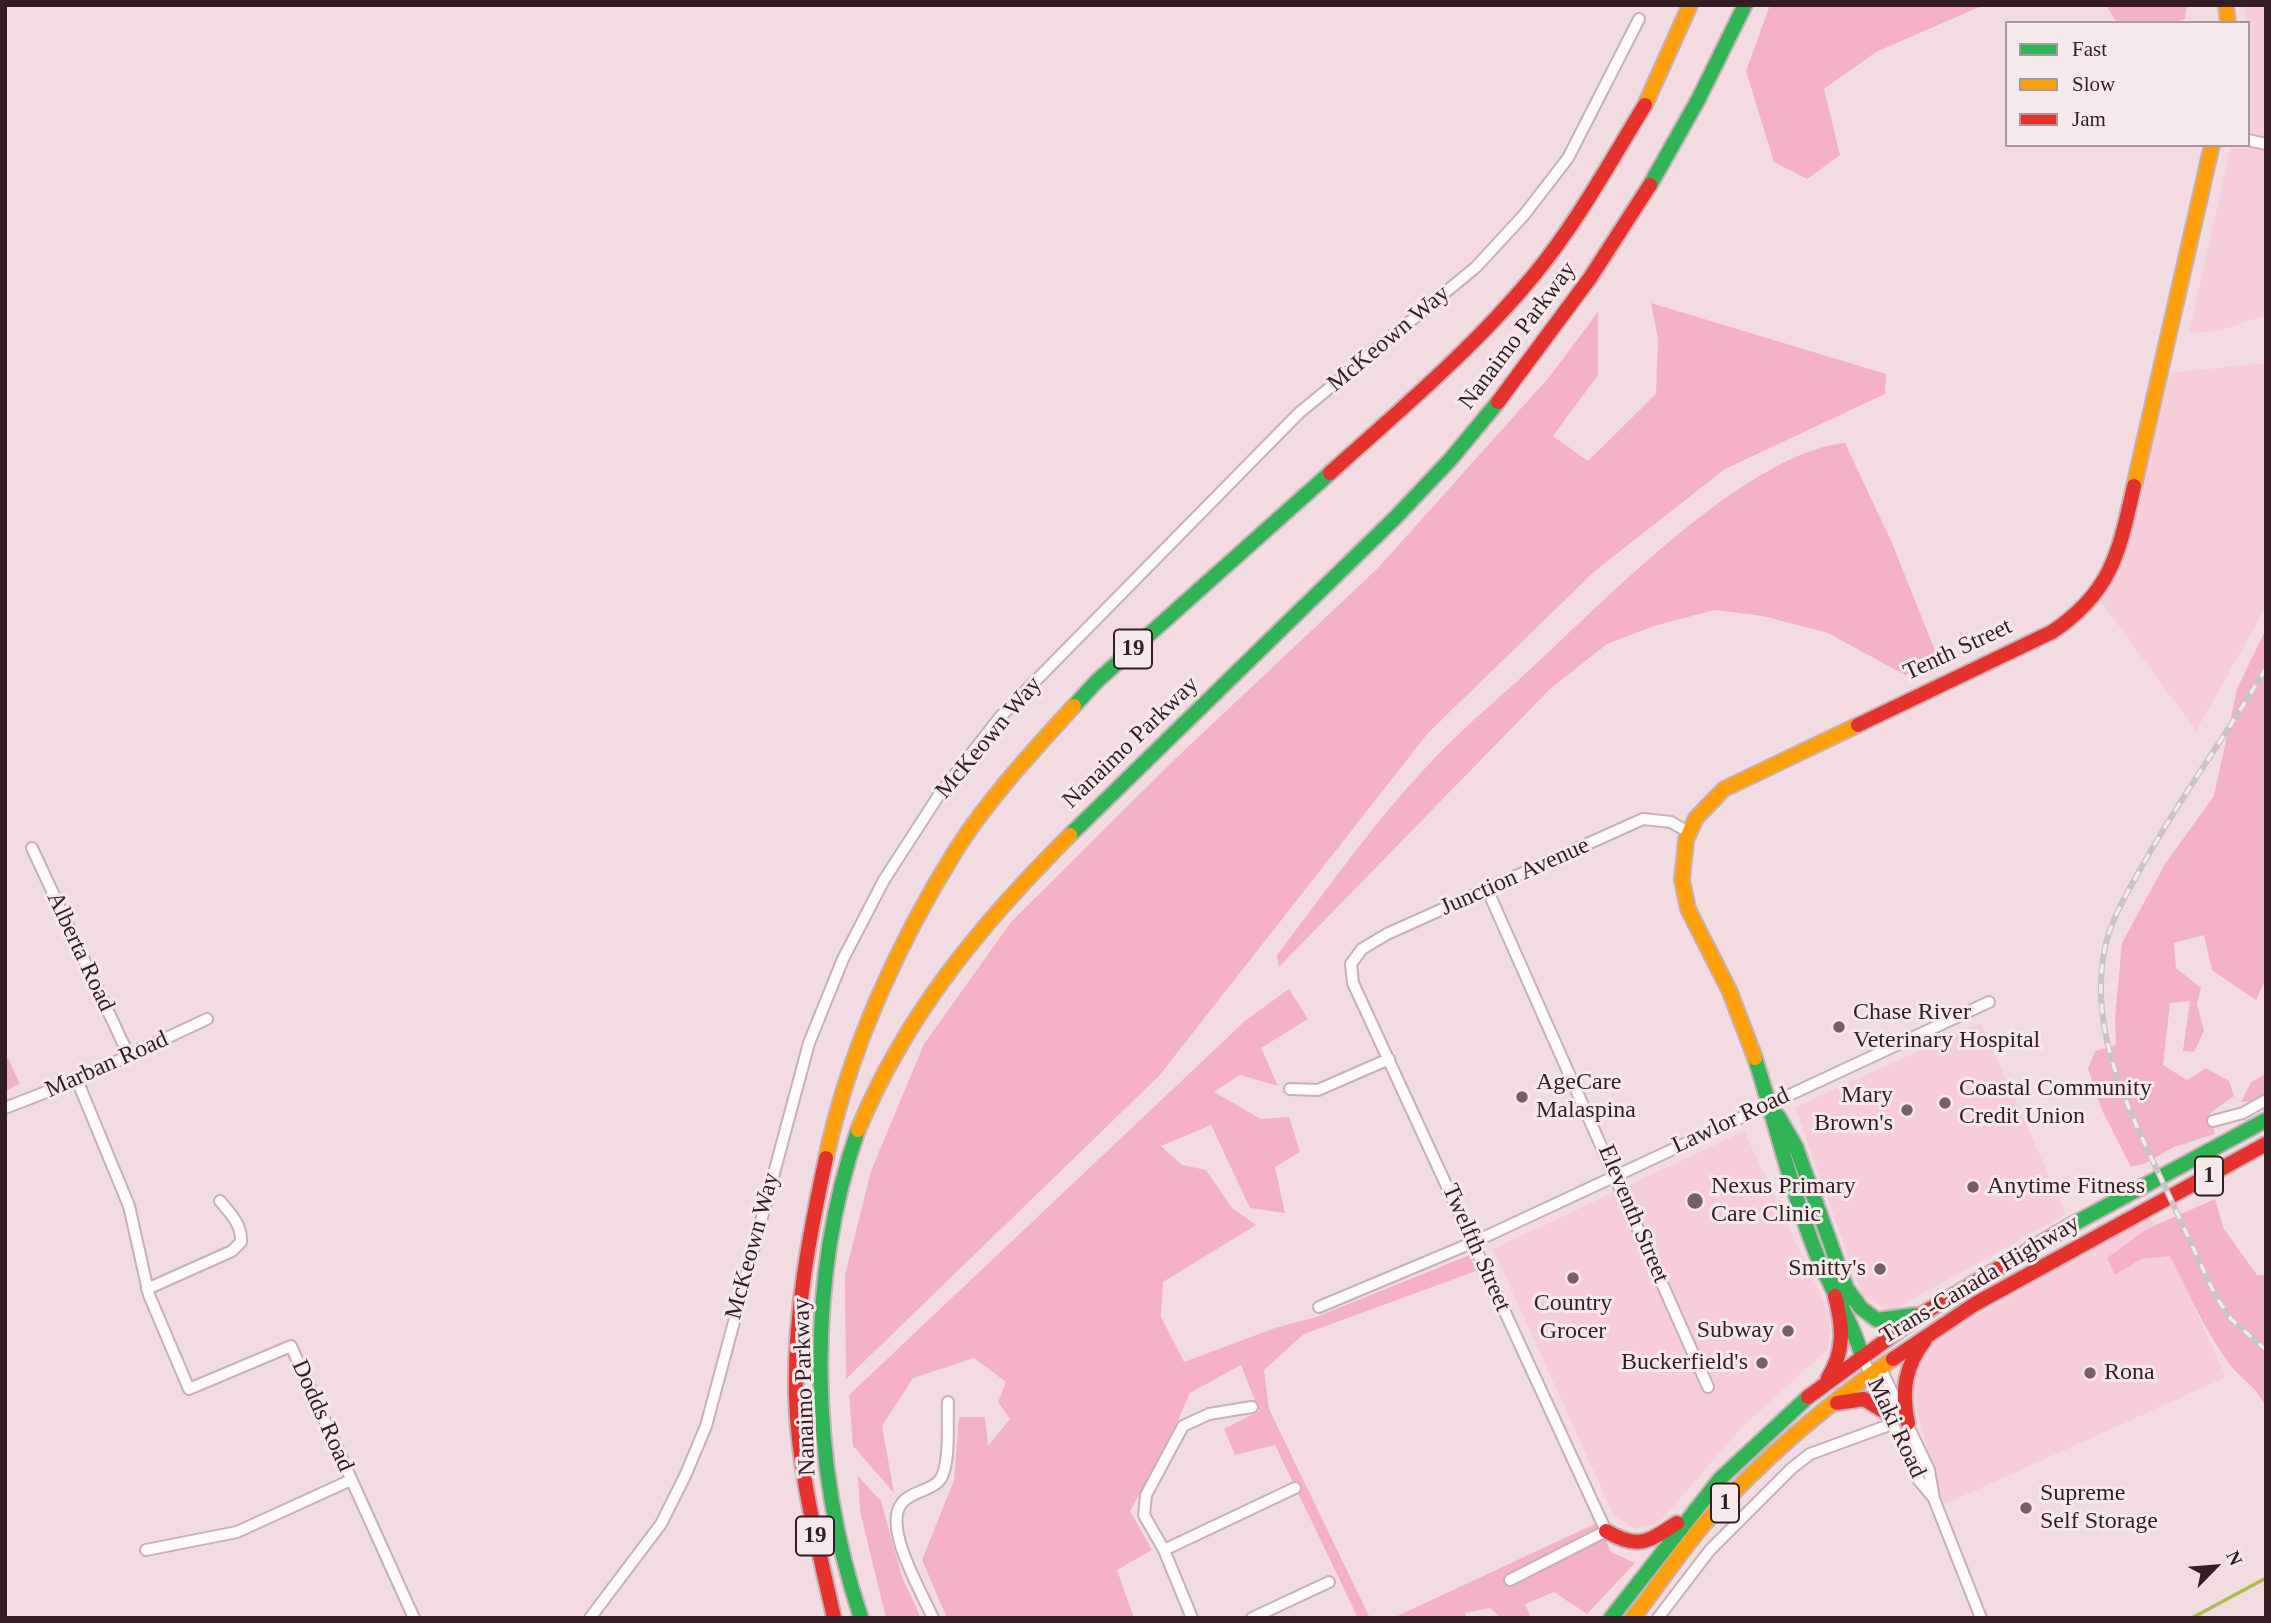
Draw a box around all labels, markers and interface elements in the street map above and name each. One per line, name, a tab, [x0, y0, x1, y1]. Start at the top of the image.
legend	[2005, 21, 2250, 147]
text: Fast	[2072, 37, 2107, 61]
text: Slow	[2072, 72, 2115, 96]
text: Jam	[2072, 107, 2106, 131]
street label: Nanaimo Parkway	[1453, 256, 1583, 416]
street label: McKeown Way	[1322, 280, 1456, 398]
street label: Tenth Street	[1899, 612, 2017, 688]
road number: 19	[1114, 629, 1152, 668]
street label: McKeown Way	[930, 671, 1048, 805]
street label: Nanaimo Parkway	[1057, 671, 1205, 815]
street label: Junction Avenue	[1436, 831, 1594, 923]
street label: Alberta Road	[40, 888, 120, 1016]
place label: Chase River Veterinary Hospital	[1853, 999, 2040, 1055]
marker: Chase River Veterinary Hospital	[1831, 1019, 1847, 1035]
street label: Marban Road	[41, 1025, 173, 1105]
place label: AgeCare Malaspina	[1536, 1069, 1636, 1125]
place label: Coastal Community Credit Union	[1959, 1075, 2152, 1131]
street label: Lawlor Road	[1668, 1081, 1794, 1161]
place label: Mary Brown's	[1814, 1082, 1893, 1138]
marker: AgeCare Malaspina	[1514, 1089, 1530, 1105]
marker: Coastal Community Credit Union	[1937, 1095, 1953, 1111]
marker: Mary Brown's	[1899, 1102, 1915, 1118]
street label: Eleventh Street	[1591, 1141, 1675, 1287]
road number: 1	[2195, 1156, 2223, 1196]
street label: McKeown Way	[720, 1169, 786, 1323]
place label: Nexus Primary Care Clinic	[1711, 1173, 1856, 1229]
place label: Anytime Fitness	[1987, 1173, 2145, 1201]
marker: Anytime Fitness	[1965, 1179, 1981, 1195]
street label: Twelfth Street	[1435, 1180, 1517, 1316]
marker: Nexus Primary Care Clinic	[1685, 1191, 1705, 1211]
street label: Trans-Canada Highway	[1875, 1209, 2085, 1351]
place label: Smitty's	[1788, 1255, 1866, 1283]
marker: Smitty's	[1872, 1261, 1888, 1277]
marker: Country Grocer	[1565, 1270, 1581, 1286]
place label: Country Grocer	[1534, 1290, 1612, 1346]
street label: Nanaimo Parkway	[788, 1298, 822, 1476]
place label: Subway	[1697, 1317, 1774, 1345]
marker: Subway	[1780, 1323, 1796, 1339]
place label: Buckerfield's	[1621, 1349, 1748, 1377]
marker: Buckerfield's	[1754, 1355, 1770, 1371]
street label: Dodds Road	[285, 1356, 359, 1476]
place label: Rona	[2104, 1359, 2155, 1387]
marker: Rona	[2082, 1365, 2098, 1381]
street label: Maki Road	[1860, 1373, 1932, 1483]
place label: Supreme Self Storage	[2040, 1480, 2158, 1536]
road number: 1	[1711, 1484, 1739, 1522]
marker: Supreme Self Storage	[2018, 1500, 2034, 1516]
road number: 19	[796, 1516, 834, 1555]
north arrow	[2180, 1532, 2250, 1602]
text: N	[2222, 1547, 2247, 1569]

